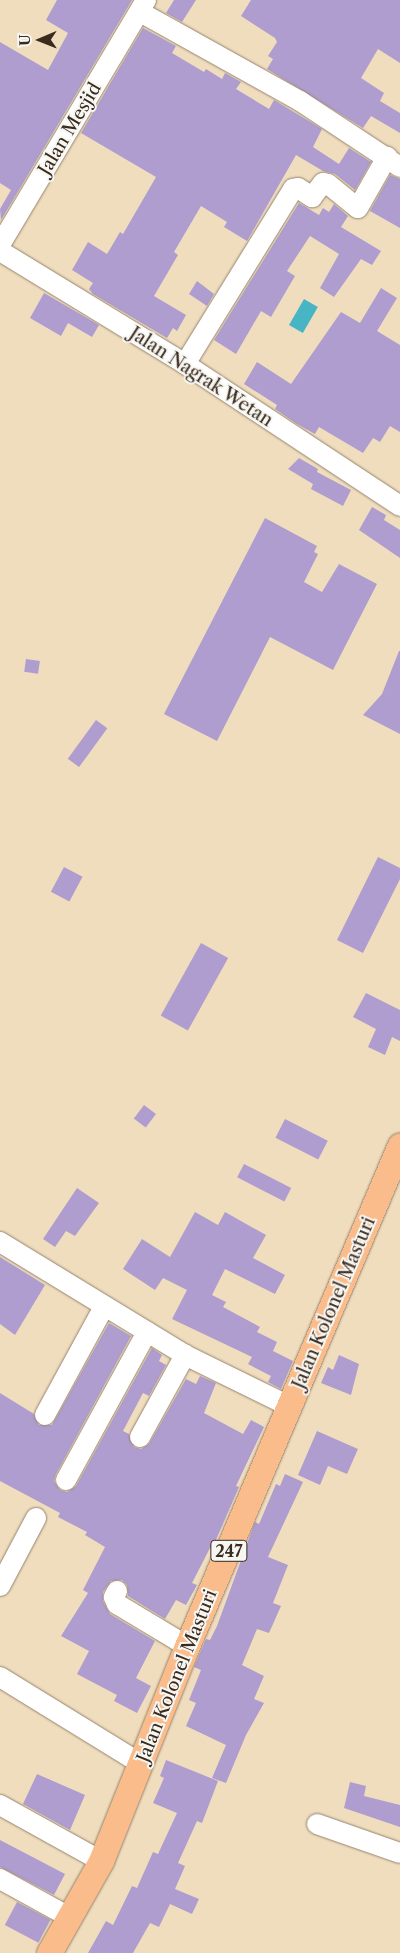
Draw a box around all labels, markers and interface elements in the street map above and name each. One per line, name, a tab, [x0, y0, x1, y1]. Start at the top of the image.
north arrow	[15, 15, 65, 65]
text: U	[16, 34, 34, 46]
street label: Jalan Mesjid	[34, 79, 106, 179]
street label: Jalan Nagrak Wetan	[125, 322, 277, 432]
street label: Jalan Kolonel Masturi	[288, 1214, 380, 1392]
road number: 247	[210, 1538, 248, 1564]
street label: Jalan Kolonel Masturi	[132, 1586, 222, 1766]

